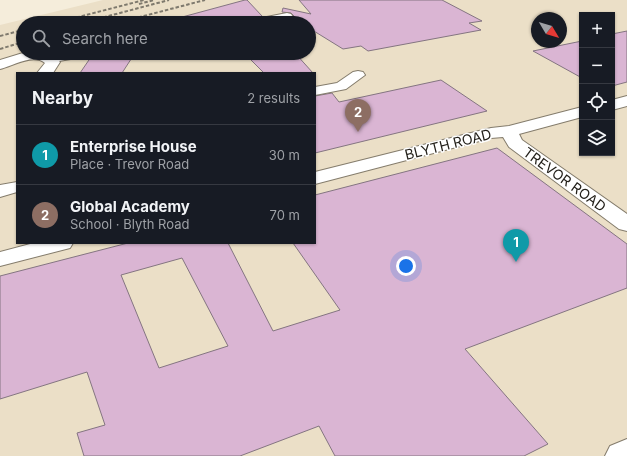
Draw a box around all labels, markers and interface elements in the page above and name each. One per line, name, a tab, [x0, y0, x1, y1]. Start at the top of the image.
north arrow	[531, 12, 567, 48]
map controls	[579, 12, 615, 156]
button: +	[579, 12, 615, 48]
search box	[16, 16, 316, 60]
icon: search	[30, 27, 52, 49]
text: Search here	[62, 29, 148, 48]
button: −	[579, 48, 615, 84]
button: locate	[579, 84, 615, 120]
text: Nearby	[32, 88, 93, 108]
text: 2 results	[247, 90, 300, 106]
pin: 2	[345, 99, 371, 132]
button: layers	[579, 120, 615, 156]
street label: BLYTH ROAD	[403, 125, 493, 163]
text: Enterprise House	[70, 137, 197, 156]
street label: TREVOR ROAD	[520, 143, 610, 215]
text: 1	[42, 147, 48, 163]
text: 30 m	[269, 147, 300, 163]
text: Place · Trevor Road	[70, 156, 189, 172]
text: Global Academy	[70, 197, 190, 216]
text: 2	[41, 207, 49, 223]
text: 70 m	[270, 207, 300, 223]
text: School · Blyth Road	[70, 216, 189, 232]
pin: 1	[503, 229, 529, 262]
your location	[396, 256, 416, 276]

